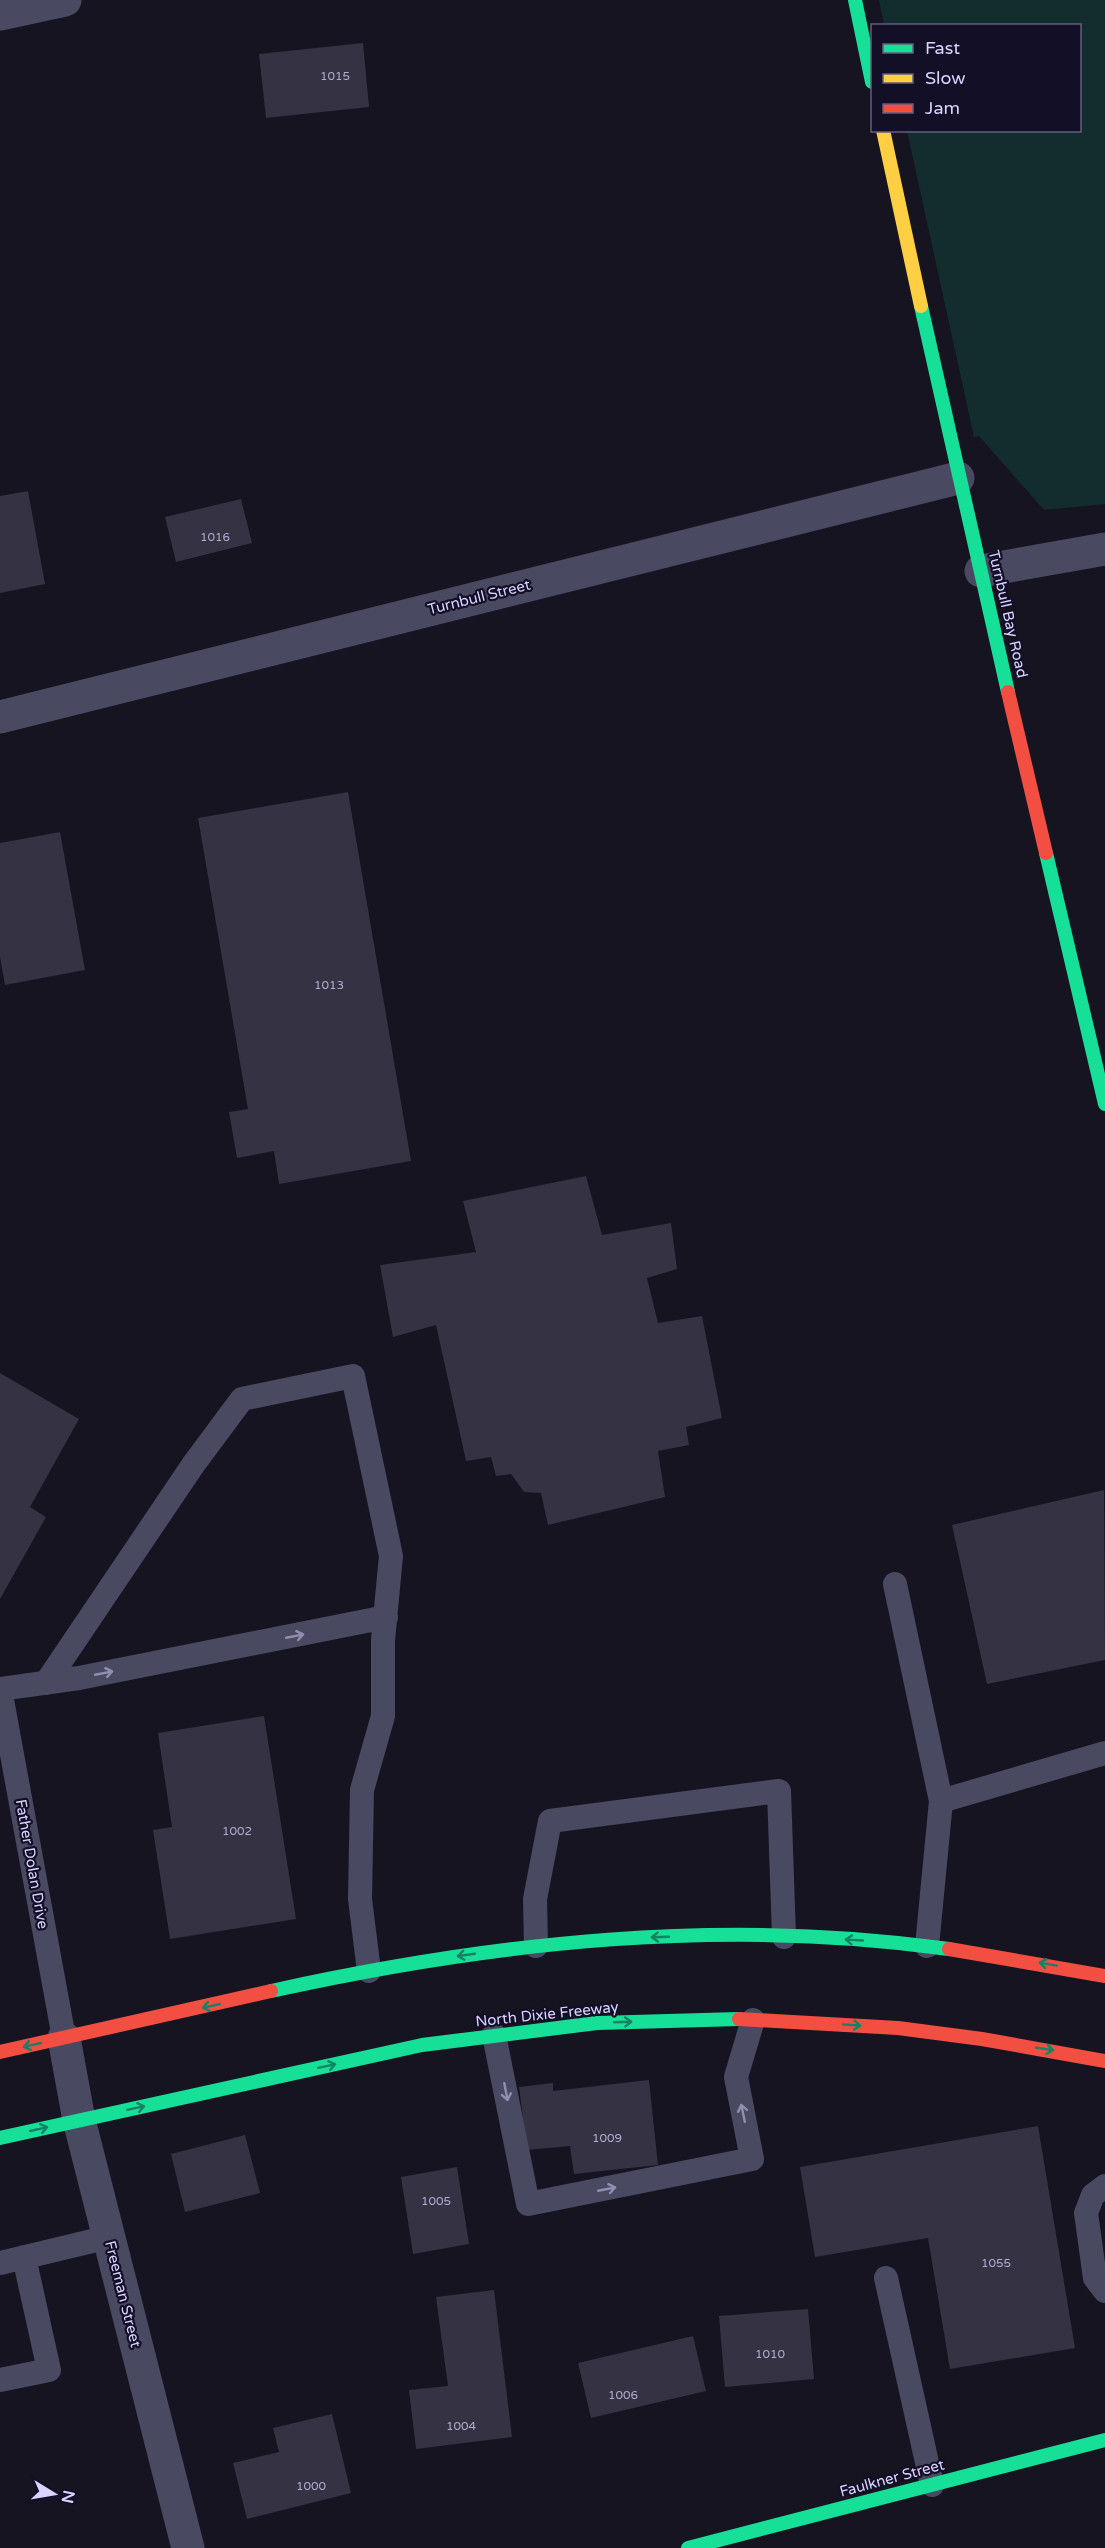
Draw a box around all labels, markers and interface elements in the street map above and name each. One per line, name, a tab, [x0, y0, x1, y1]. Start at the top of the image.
legend	[871, 24, 1081, 132]
text: Fast	[925, 37, 960, 59]
text: Slow	[925, 67, 966, 89]
house number: 1015	[320, 69, 350, 83]
text: Jam	[925, 97, 960, 119]
house number: 1016	[200, 530, 230, 544]
street label: Turnbull Bay Road	[985, 548, 1031, 680]
street label: Turnbull Street	[426, 575, 532, 618]
house number: 1013	[314, 978, 344, 992]
one-way arrow	[285, 1629, 304, 1641]
one-way arrow	[93, 1667, 113, 1678]
street label: Father Dolan Drive	[12, 1798, 52, 1930]
house number: 1002	[222, 1824, 252, 1838]
one-way arrow	[650, 1931, 670, 1943]
one-way arrow	[845, 1934, 865, 1945]
one-way arrow	[456, 1950, 476, 1961]
one-way arrow	[1038, 1958, 1058, 1969]
street label: North Dixie Freeway	[475, 1998, 619, 2030]
one-way arrow	[201, 2001, 221, 2012]
one-way arrow	[612, 2016, 632, 2028]
one-way arrow	[841, 2020, 861, 2031]
one-way arrow	[23, 2040, 42, 2052]
one-way arrow	[1035, 2044, 1054, 2055]
one-way arrow	[317, 2059, 336, 2071]
one-way arrow	[501, 2082, 512, 2101]
one-way arrow	[126, 2101, 145, 2113]
one-way arrow	[737, 2104, 748, 2123]
one-way arrow	[29, 2123, 49, 2134]
house number: 1009	[592, 2131, 622, 2145]
one-way arrow	[597, 2182, 616, 2194]
house number: 1005	[421, 2194, 451, 2208]
street label: Freeman Street	[101, 2239, 145, 2349]
house number: 1055	[981, 2256, 1011, 2270]
house number: 1010	[755, 2347, 786, 2361]
house number: 1006	[608, 2388, 638, 2402]
house number: 1004	[446, 2419, 477, 2433]
street label: Faulkner Street	[838, 2455, 947, 2501]
north arrow	[24, 2464, 84, 2524]
house number: 1000	[296, 2479, 327, 2493]
text: N	[57, 2488, 79, 2505]

